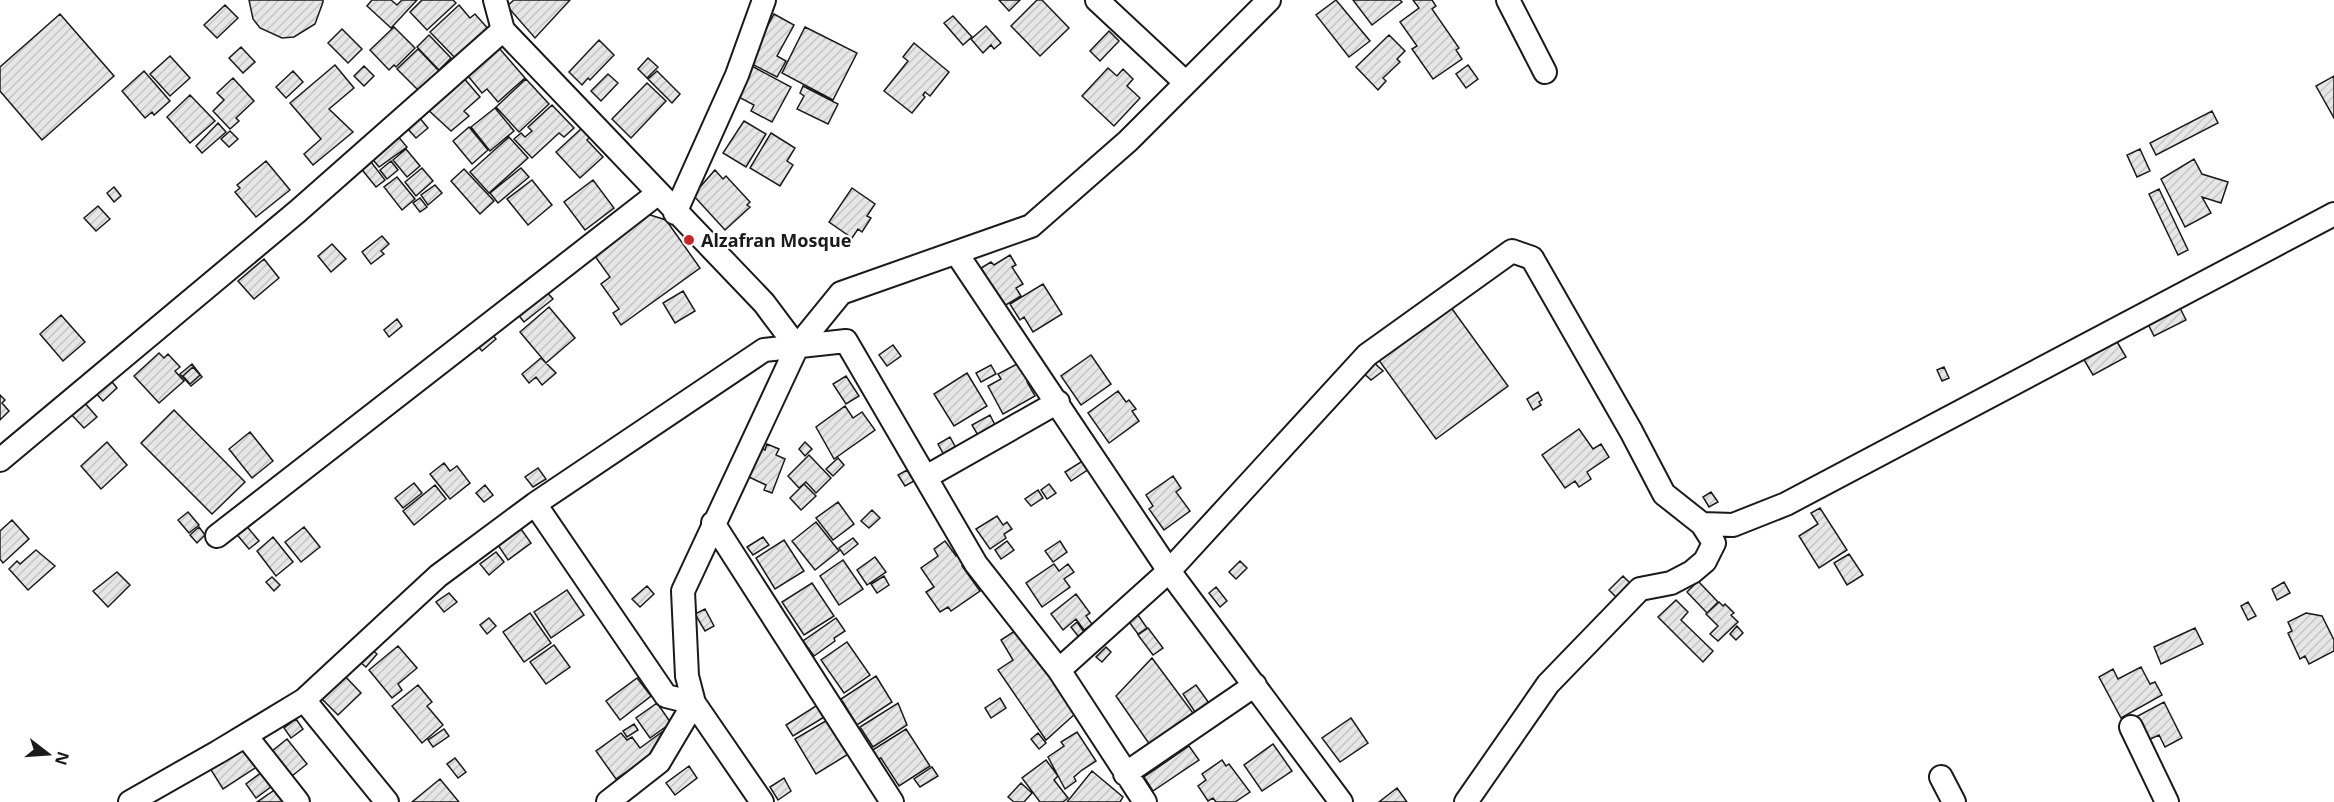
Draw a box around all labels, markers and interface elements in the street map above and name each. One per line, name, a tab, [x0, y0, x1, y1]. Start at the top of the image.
place label: Alzafran Mosque	[701, 228, 851, 252]
marker: Alzafran Mosque	[682, 233, 696, 247]
north arrow	[18, 724, 78, 784]
text: N	[50, 749, 75, 768]

